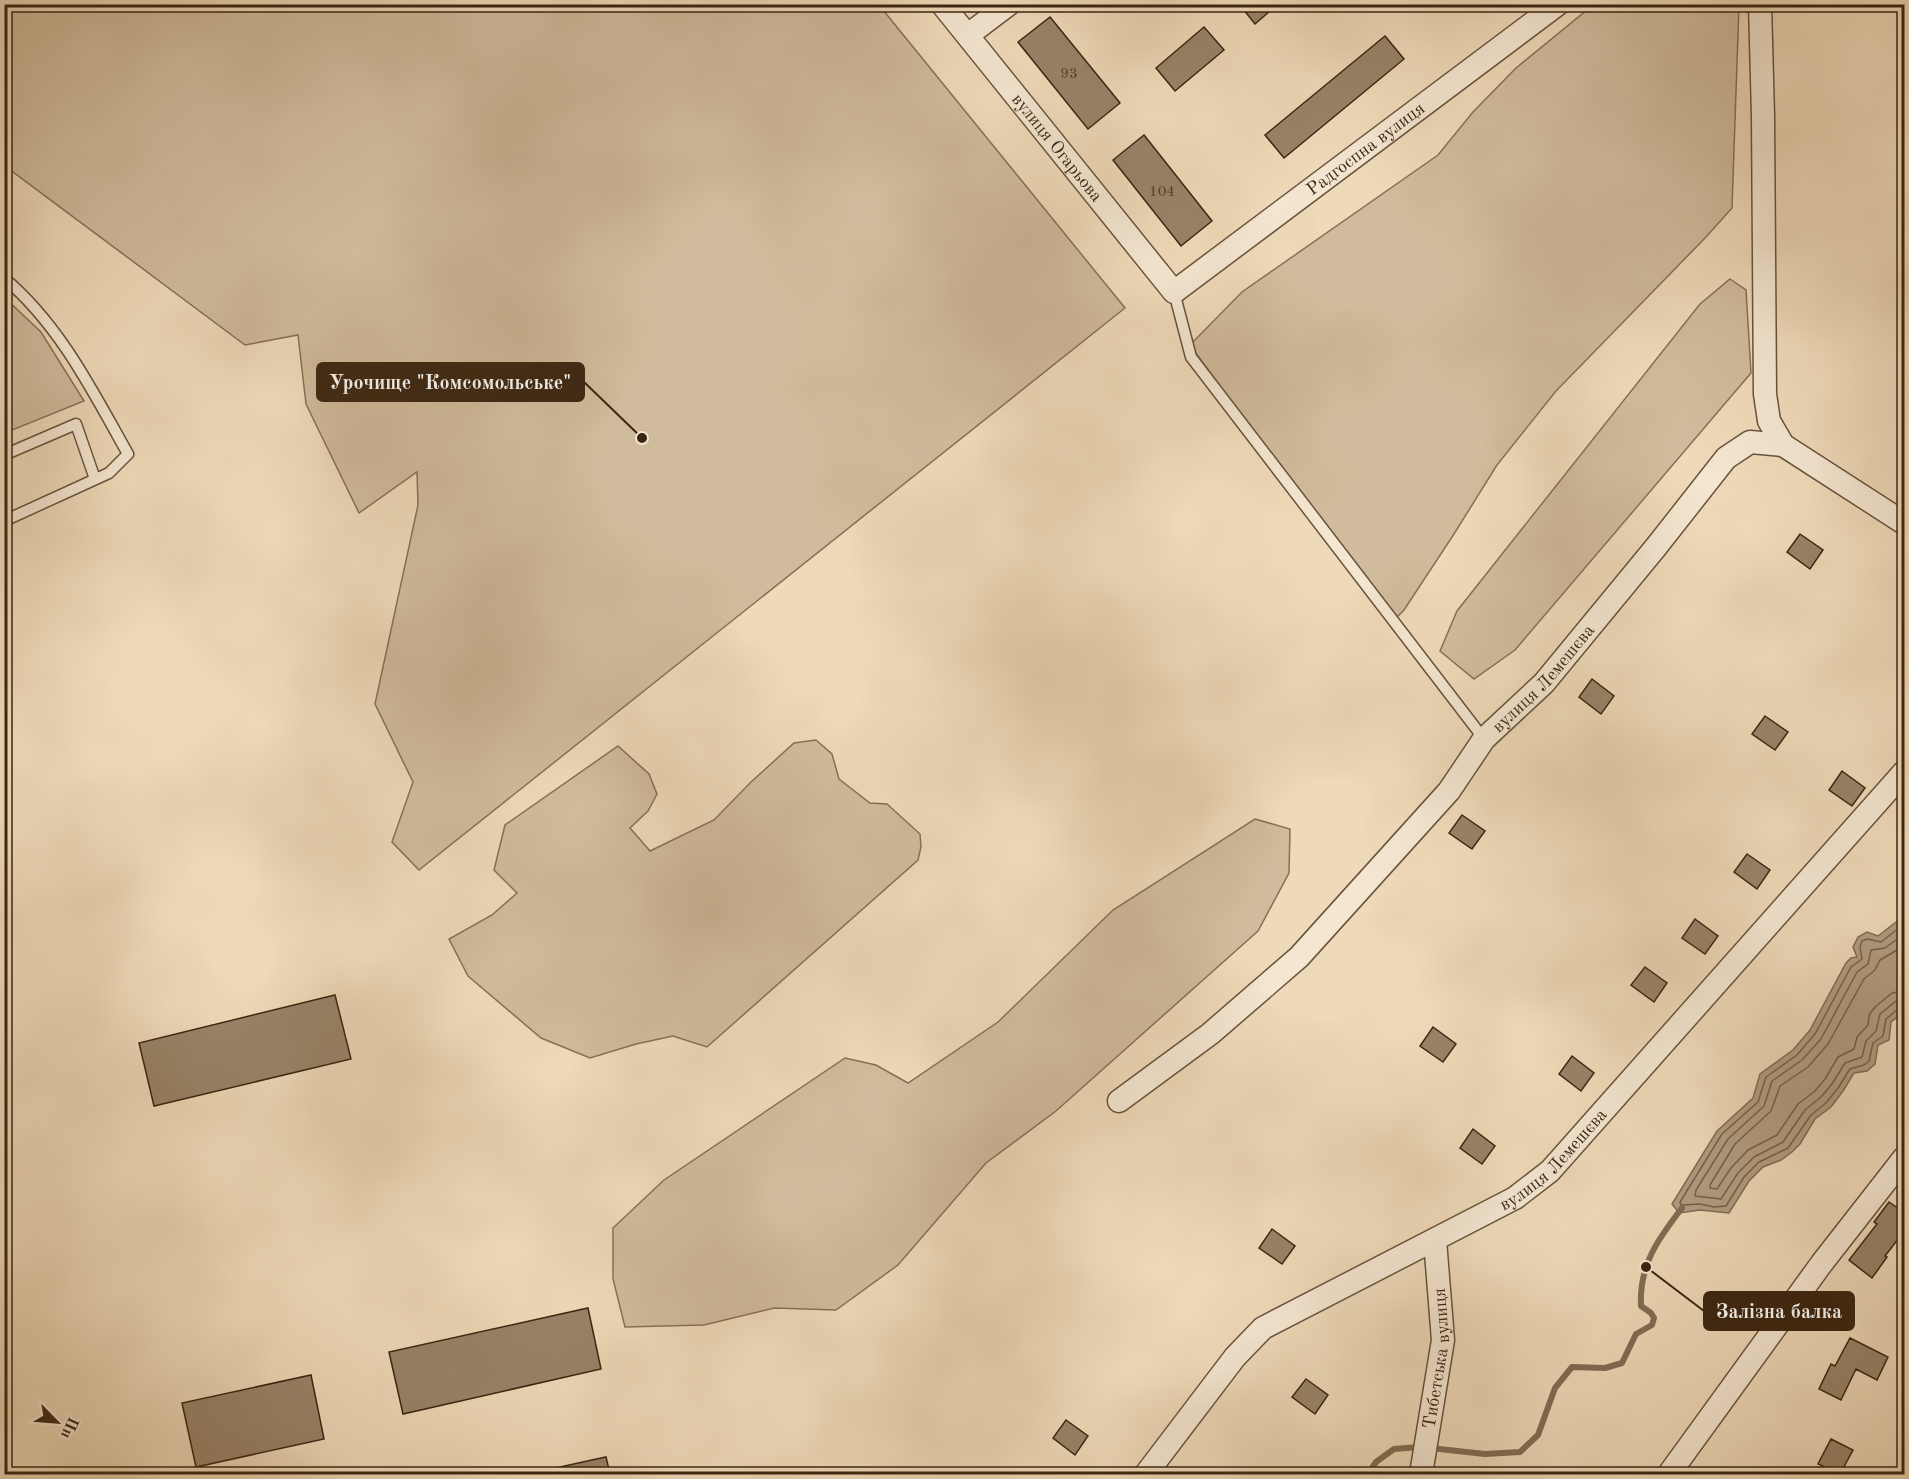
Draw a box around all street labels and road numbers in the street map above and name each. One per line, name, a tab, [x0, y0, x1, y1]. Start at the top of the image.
street label: вулиця Огарьова	[1008, 90, 1106, 206]
street label: Радгоспна вулиця	[1303, 99, 1428, 199]
street label: вулиця Лемешєва	[1489, 621, 1598, 736]
street label: вулиця Лемешєва	[1497, 1106, 1611, 1214]
street label: Тибетська вулиця	[1421, 1287, 1453, 1430]

